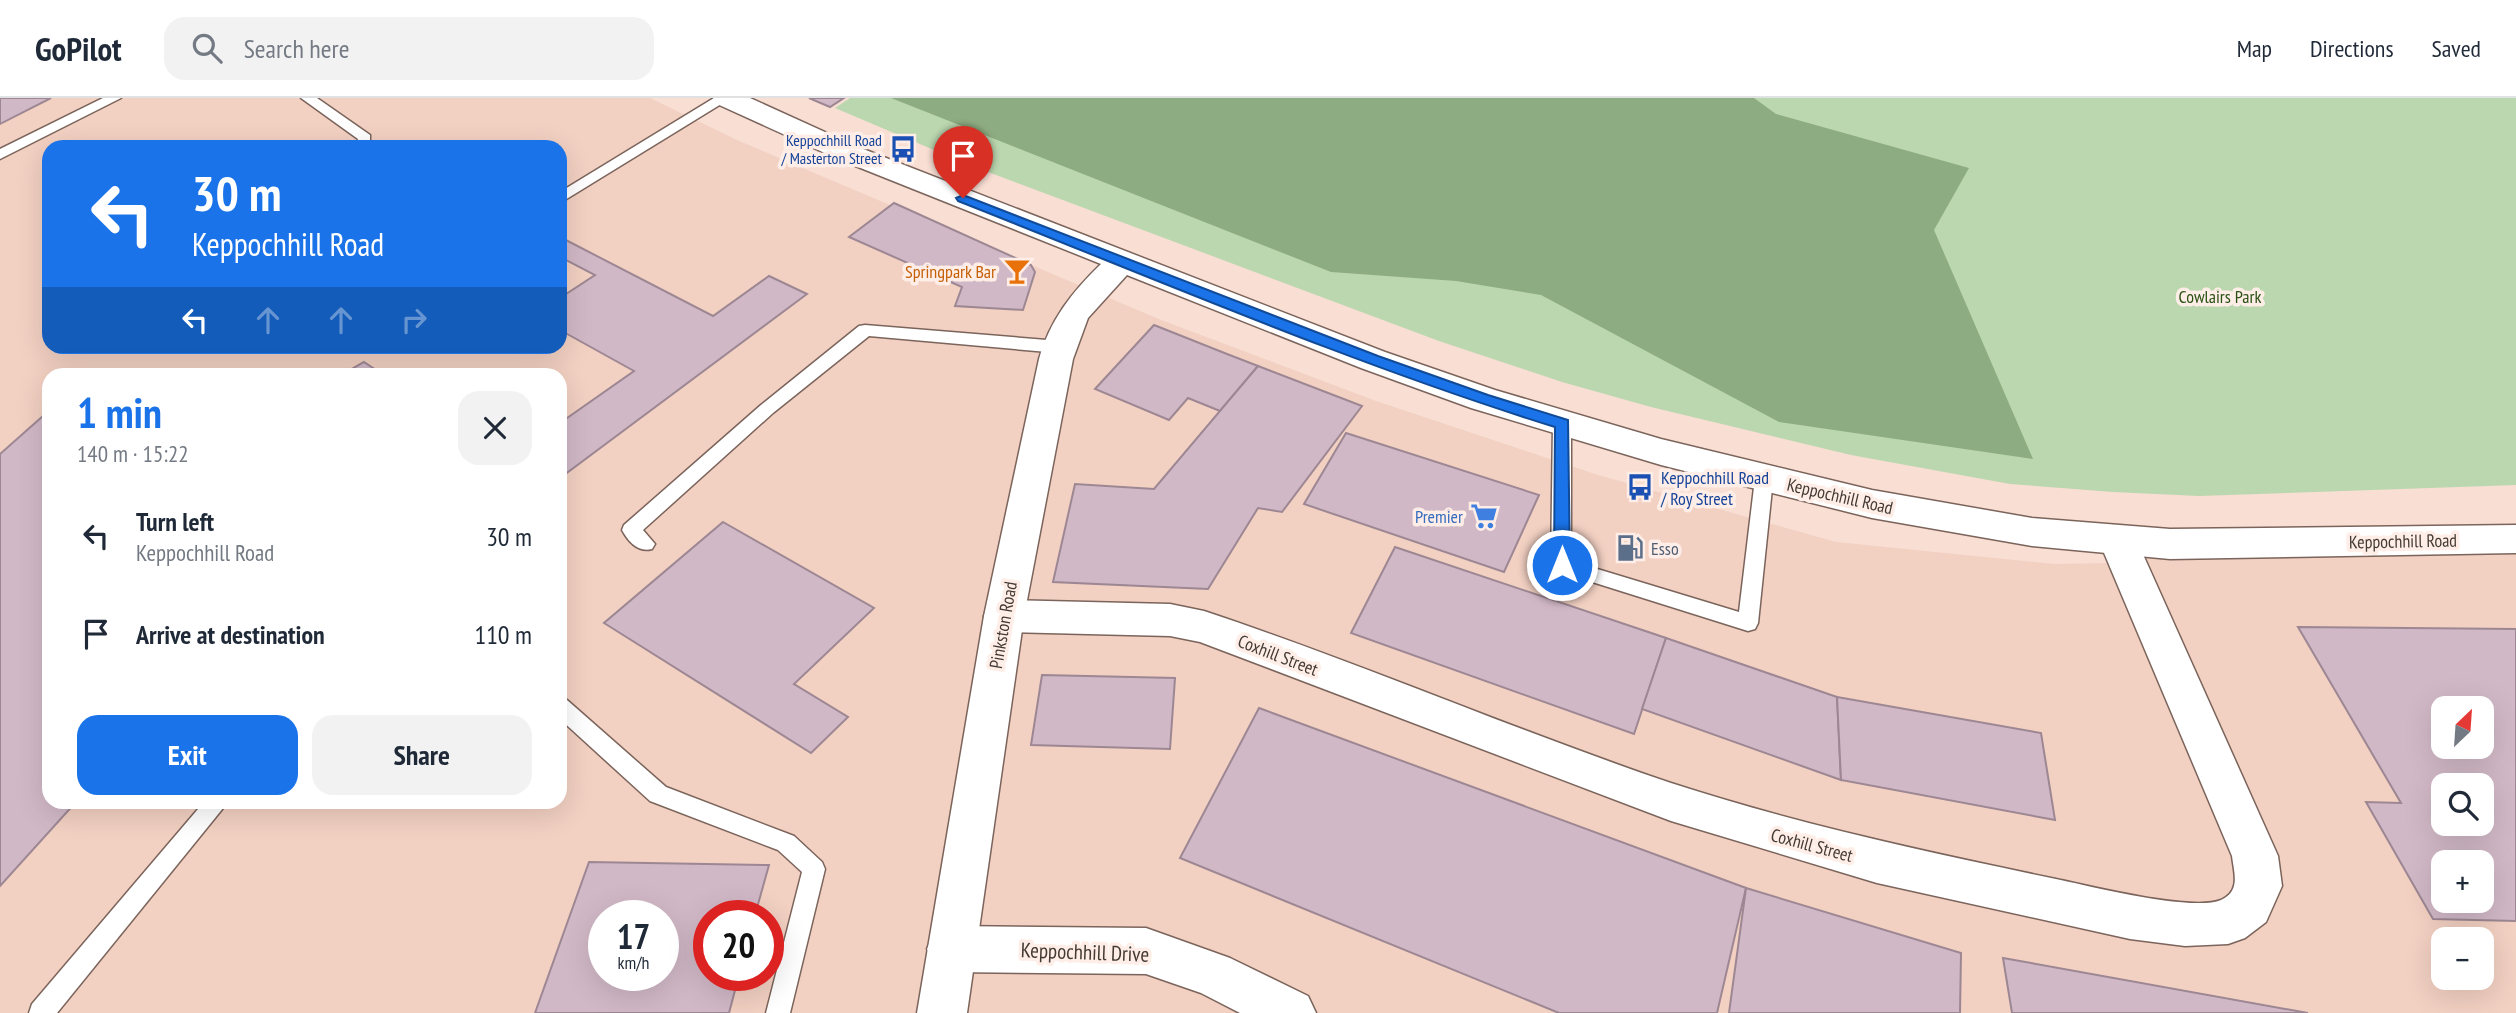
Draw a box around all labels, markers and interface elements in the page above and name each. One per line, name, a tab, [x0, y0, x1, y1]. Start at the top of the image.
search box	[164, 17, 654, 80]
text: GoPilot	[35, 27, 122, 70]
icon: search	[188, 29, 226, 67]
text: Search here	[244, 32, 349, 65]
text: Map	[2237, 33, 2272, 64]
text: Directions	[2310, 33, 2394, 64]
text: Saved	[2432, 33, 2481, 64]
pin	[933, 126, 993, 198]
place label: Keppochhill Road / Masterton Street	[781, 130, 883, 168]
bus stop icon: Keppochhill Road / Masterton Street	[888, 134, 918, 164]
icon: arrive	[944, 137, 982, 175]
text: 30 m	[192, 161, 281, 225]
icon: left	[77, 168, 168, 259]
text: Keppochhill Road	[192, 223, 384, 265]
bar icon: Springpark Bar	[1002, 256, 1032, 286]
place label: Springpark Bar	[905, 260, 996, 283]
park label: Cowlairs Park	[2179, 285, 2261, 308]
icon: left	[176, 301, 214, 339]
icon: ahead	[249, 301, 287, 339]
icon: ahead	[322, 301, 360, 339]
icon: right	[395, 301, 433, 339]
text: 1 min	[77, 385, 162, 440]
button: close	[458, 391, 532, 465]
text: 140 m · 15:22	[77, 439, 189, 468]
place label: Keppochhill Road / Roy Street	[1660, 466, 1769, 510]
bus stop icon: Keppochhill Road / Roy Street	[1625, 472, 1655, 502]
street label: Keppochhill Road	[1785, 473, 1895, 519]
supermarket icon: Premier	[1469, 501, 1499, 531]
text: Turn left	[136, 505, 214, 538]
place label: Premier	[1415, 505, 1463, 528]
icon: left	[77, 517, 115, 555]
text: 30 m	[486, 520, 532, 553]
position arrow	[1525, 528, 1599, 602]
street label: Keppochhill Road	[2349, 529, 2457, 553]
fuel station icon: Esso	[1615, 533, 1645, 563]
place label: Esso	[1651, 537, 1679, 560]
text: Keppochhill Road	[136, 538, 274, 567]
street label: Pinkston Road	[984, 580, 1022, 670]
icon: arrive	[77, 615, 115, 653]
text: Arrive at destination	[136, 618, 325, 651]
text: 110 m	[474, 618, 532, 651]
street label: Coxhill Street	[1235, 629, 1321, 681]
north arrow	[2431, 696, 2494, 760]
map controls	[2431, 696, 2494, 990]
button: Exit	[77, 715, 298, 795]
button: Share	[312, 715, 532, 795]
button: search	[2431, 773, 2494, 836]
street label: Coxhill Street	[1769, 823, 1856, 867]
button: +	[2431, 850, 2494, 913]
speed limit sign: 20	[693, 900, 784, 991]
text: 17	[617, 913, 650, 959]
button: −	[2431, 927, 2494, 990]
street label: Keppochhill Drive	[1020, 936, 1150, 968]
text: km/h	[618, 951, 649, 974]

